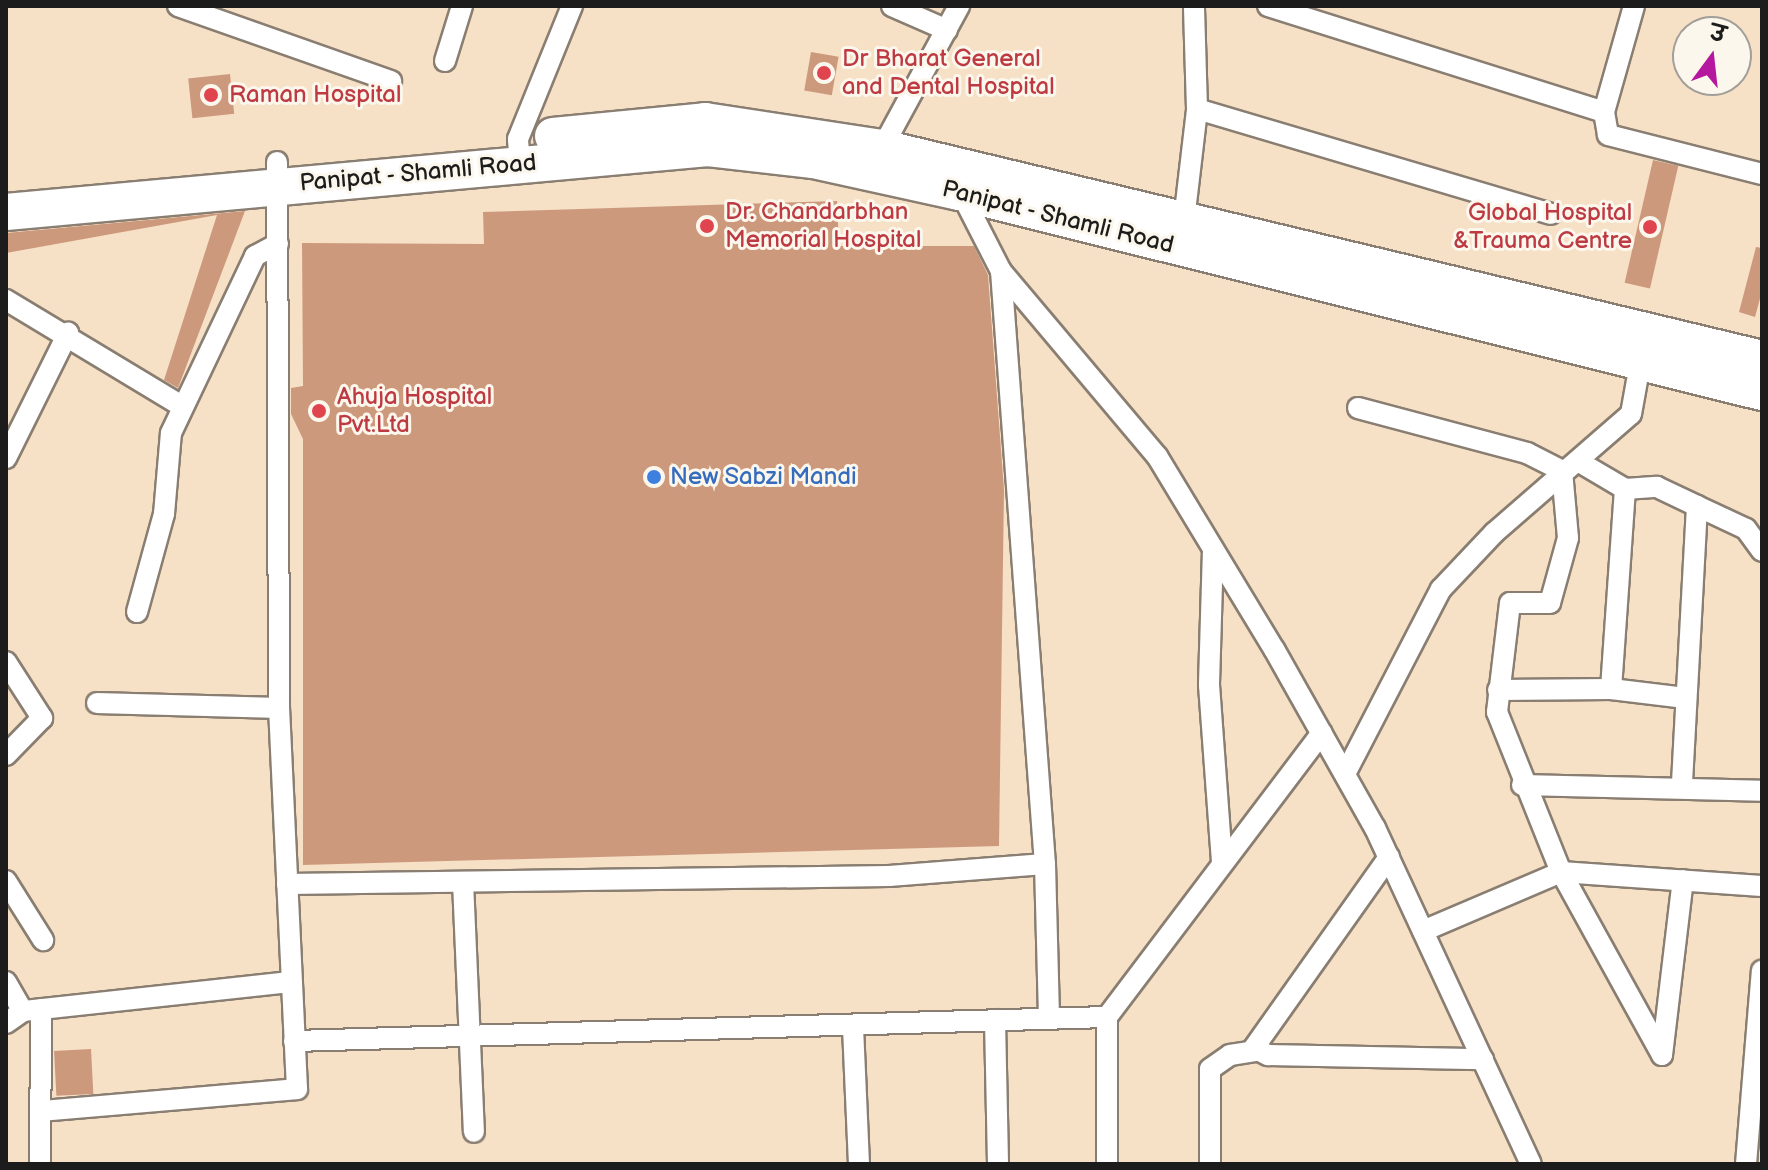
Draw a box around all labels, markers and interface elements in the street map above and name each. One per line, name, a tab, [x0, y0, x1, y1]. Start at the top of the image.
north arrow	[1672, 16, 1752, 96]
text: उ	[1707, 19, 1728, 49]
place label: Dr Bharat General and Dental Hospital	[842, 45, 1055, 101]
marker: Dr Bharat General and Dental Hospital	[813, 62, 835, 84]
place label: Raman Hospital	[229, 81, 401, 109]
marker: Raman Hospital	[200, 84, 222, 106]
street label: Panipat - Shamli Road	[297, 148, 539, 198]
street label: Panipat - Shamli Road	[938, 174, 1178, 260]
place label: Dr. Chandarbhan Memorial Hospital	[725, 198, 921, 254]
place label: Global Hospital &Trauma Centre	[1453, 199, 1632, 255]
marker: Dr. Chandarbhan Memorial Hospital	[696, 215, 718, 237]
marker: Global Hospital &Trauma Centre	[1639, 216, 1661, 238]
place label: Ahuja Hospital Pvt.Ltd	[337, 383, 492, 439]
marker: Ahuja Hospital Pvt.Ltd	[308, 400, 330, 422]
place label: New Sabzi Mandi	[670, 463, 857, 491]
marker: New Sabzi Mandi	[645, 468, 663, 486]

